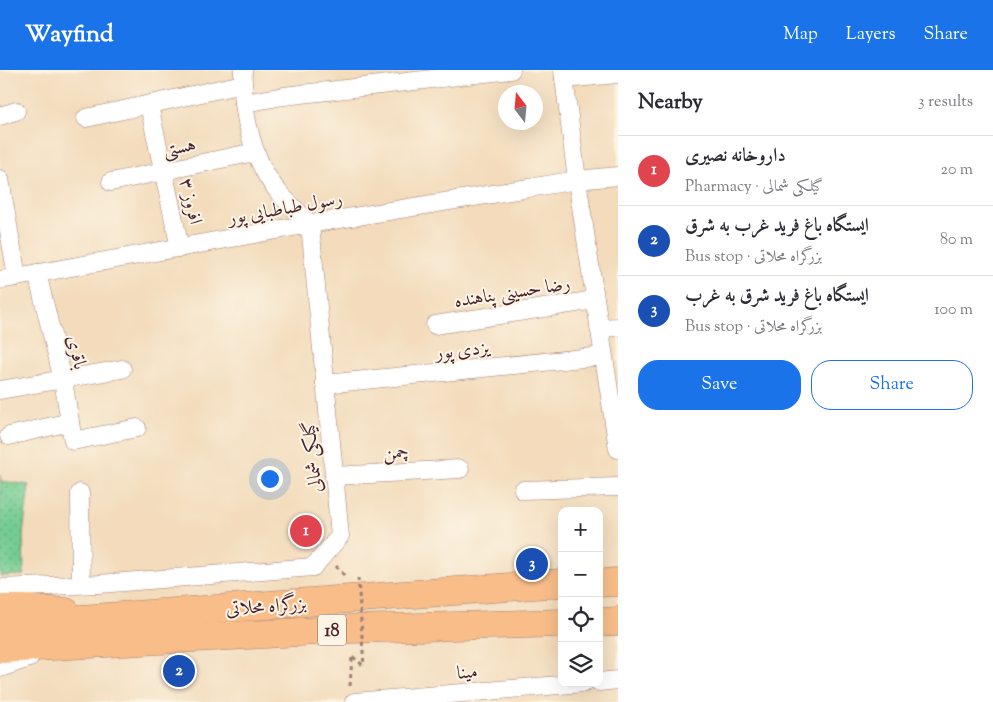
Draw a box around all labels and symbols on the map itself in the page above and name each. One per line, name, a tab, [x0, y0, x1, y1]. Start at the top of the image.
north arrow	[498, 85, 543, 130]
street label: هستی	[160, 132, 199, 165]
street label: افروز ۳	[171, 176, 208, 227]
street label: رسول طباطبایی پور	[224, 186, 345, 233]
street label: رضا حسینی پناهنده	[452, 271, 572, 316]
street label: باقری	[59, 333, 93, 372]
street label: یزدی پور	[432, 335, 492, 368]
street label: گيلکی شمالی	[296, 420, 331, 494]
street label: چمن	[383, 439, 410, 468]
your location	[257, 466, 283, 492]
pin: 1	[290, 512, 322, 550]
pin: 3	[516, 545, 548, 583]
street label: بزرگراه محلاتی	[225, 590, 308, 624]
road number: 18	[318, 614, 346, 646]
pin: 2	[163, 652, 195, 690]
street label: مینا	[456, 659, 479, 688]

